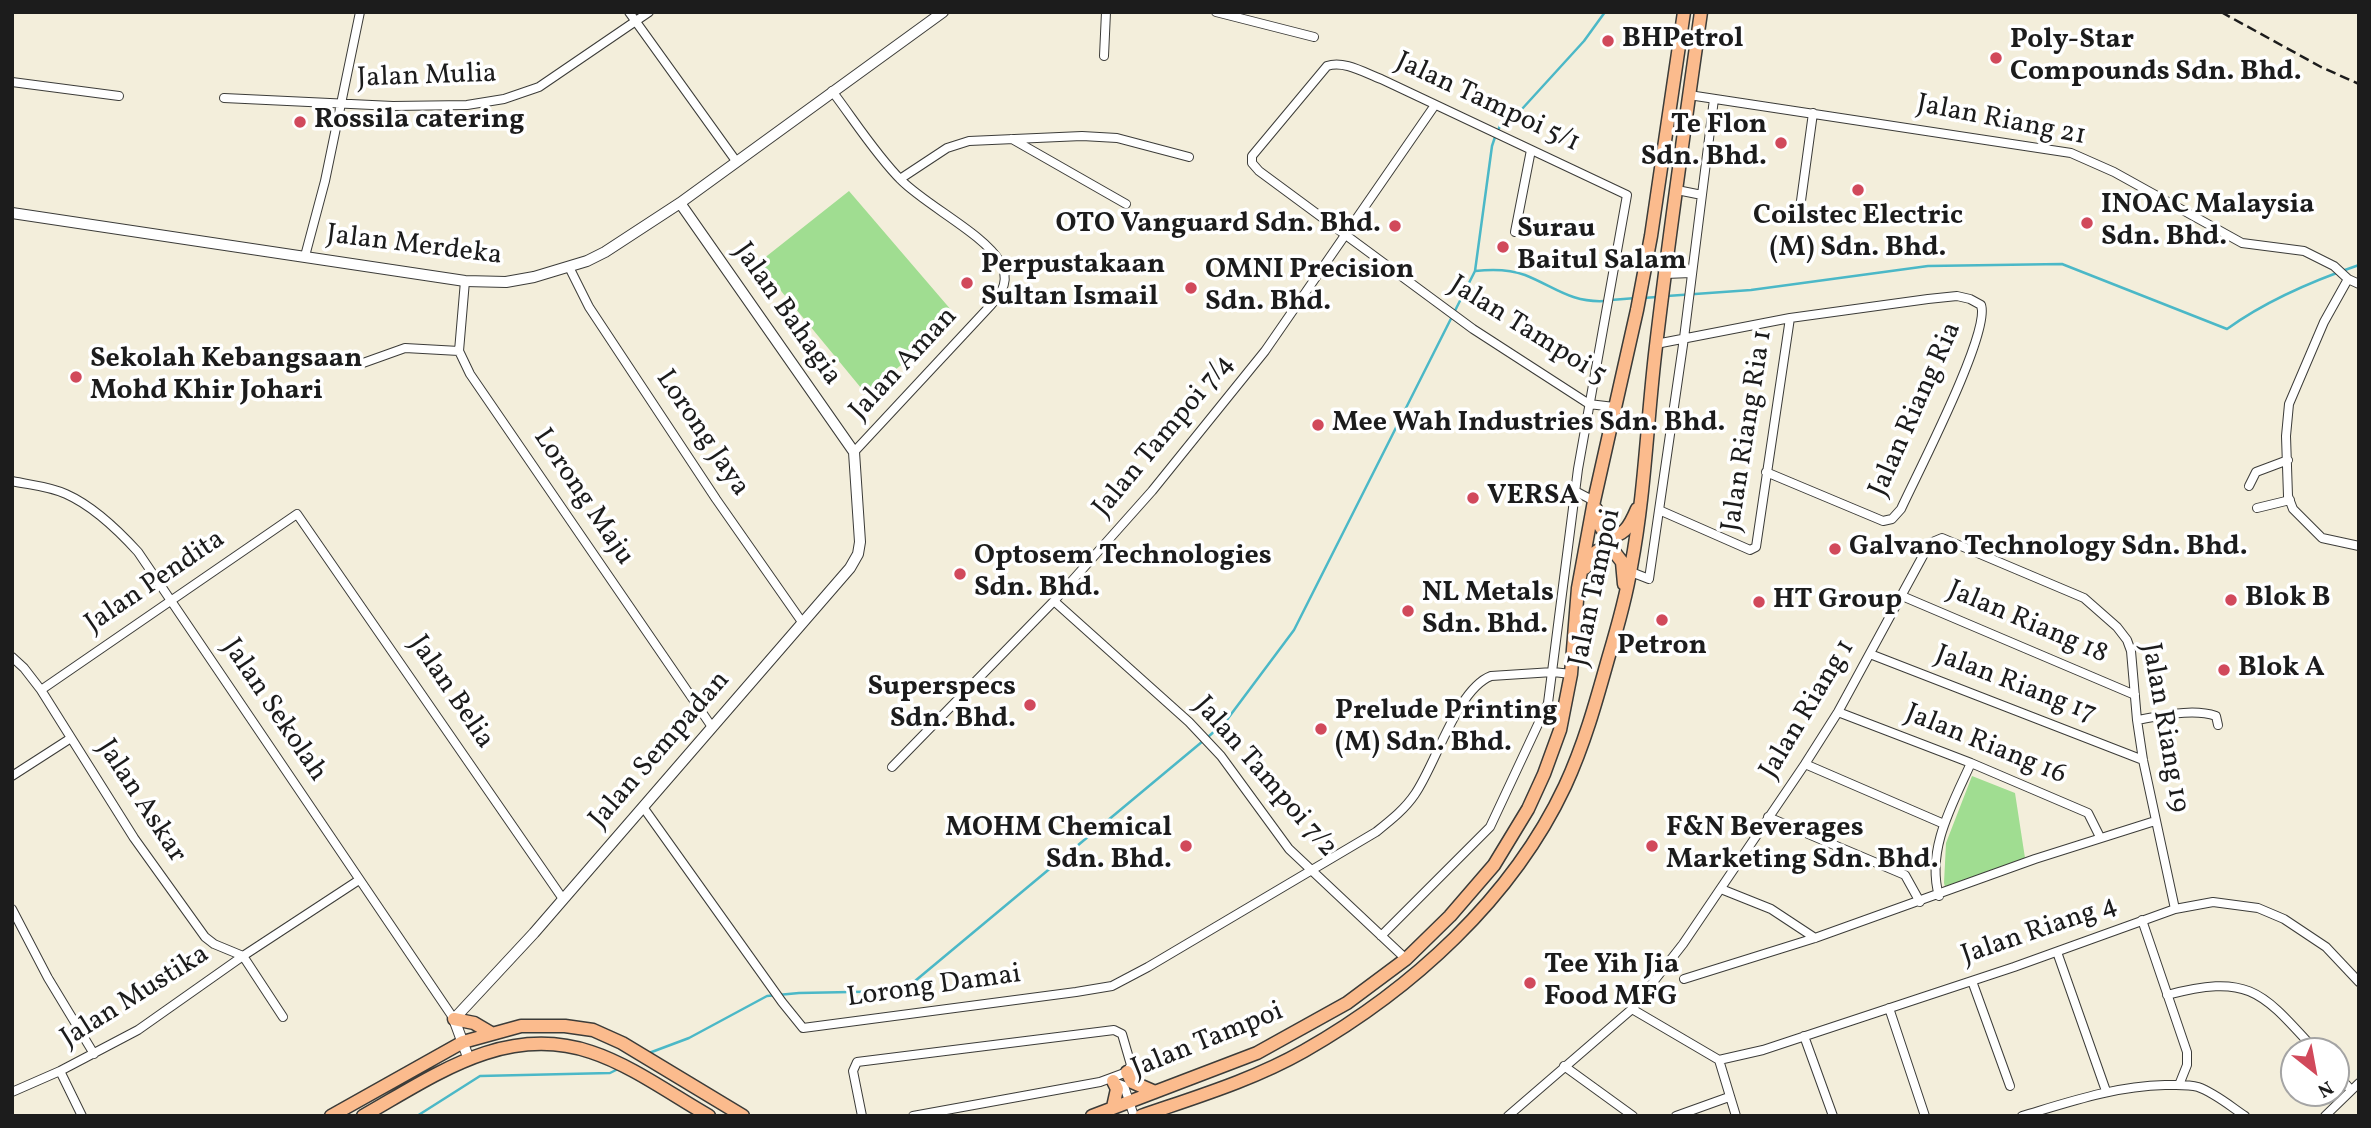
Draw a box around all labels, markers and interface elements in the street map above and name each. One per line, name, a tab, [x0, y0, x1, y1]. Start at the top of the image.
place label: BHPetrol	[1622, 24, 1743, 58]
place label: Poly-Star Compounds Sdn. Bhd.	[2010, 25, 2302, 91]
marker: BHPetrol	[1600, 33, 1616, 49]
street label: Jalan Tampoi 5/1	[1389, 47, 1585, 161]
marker: Poly-Star Compounds Sdn. Bhd.	[1988, 50, 2004, 66]
street label: Jalan Mulia	[357, 59, 497, 97]
street label: Jalan Riang 21	[1913, 89, 2089, 155]
place label: Rossila catering	[314, 105, 525, 139]
place label: Te Flon Sdn. Bhd.	[1641, 110, 1767, 176]
marker: Rossila catering	[292, 114, 308, 130]
marker: Te Flon Sdn. Bhd.	[1773, 135, 1789, 151]
marker: Coilstec Electric (M) Sdn. Bhd.	[1850, 182, 1866, 198]
place label: INOAC Malaysia Sdn. Bhd.	[2101, 190, 2315, 256]
place label: Coilstec Electric (M) Sdn. Bhd.	[1753, 201, 1963, 267]
place label: OTO Vanguard Sdn. Bhd.	[1055, 209, 1381, 243]
place label: Surau Baitul Salam	[1517, 214, 1686, 280]
marker: INOAC Malaysia Sdn. Bhd.	[2079, 215, 2095, 231]
marker: OTO Vanguard Sdn. Bhd.	[1387, 218, 1403, 234]
street label: Jalan Merdeka	[324, 220, 504, 274]
street label: Jalan Bahagia	[724, 237, 848, 393]
marker: Surau Baitul Salam	[1495, 239, 1511, 255]
place label: Perpustakaan Sultan Ismail	[981, 250, 1165, 316]
place label: OMNI Precision Sdn. Bhd.	[1205, 255, 1414, 321]
street label: Jalan Tampoi 5	[1442, 270, 1612, 394]
marker: Perpustakaan Sultan Ismail	[959, 275, 975, 291]
marker: OMNI Precision Sdn. Bhd.	[1183, 280, 1199, 296]
street label: Jalan Aman	[844, 301, 966, 429]
street label: Jalan Riang Ria	[1864, 318, 1970, 502]
street label: Jalan Riang Ria 1	[1716, 328, 1782, 534]
place label: Sekolah Kebangsaan Mohd Khir Johari	[90, 344, 363, 410]
street label: Jalan Tampoi 7/4	[1087, 349, 1243, 525]
street label: Lorong Jaya	[646, 364, 756, 504]
marker: Sekolah Kebangsaan Mohd Khir Johari	[68, 369, 84, 385]
place label: Mee Wah Industries Sdn. Bhd.	[1332, 408, 1725, 442]
marker: Mee Wah Industries Sdn. Bhd.	[1310, 417, 1326, 433]
street label: Lorong Maju	[524, 423, 640, 573]
place label: VERSA	[1487, 481, 1579, 515]
marker: VERSA	[1465, 490, 1481, 506]
street label: Jalan Tampoi	[1564, 506, 1630, 670]
street label: Jalan Pendita	[80, 524, 232, 642]
place label: Galvano Technology Sdn. Bhd.	[1849, 532, 2248, 566]
place label: Optosem Technologies Sdn. Bhd.	[974, 541, 1272, 607]
marker: Galvano Technology Sdn. Bhd.	[1827, 541, 1843, 557]
marker: Optosem Technologies Sdn. Bhd.	[952, 566, 968, 582]
street label: Jalan Riang 18	[1942, 575, 2112, 673]
place label: NL Metals Sdn. Bhd.	[1422, 578, 1554, 644]
place label: Blok B	[2245, 583, 2330, 617]
place label: HT Group	[1773, 585, 1902, 619]
marker: Blok B	[2223, 592, 2239, 608]
marker: HT Group	[1751, 594, 1767, 610]
marker: NL Metals Sdn. Bhd.	[1400, 603, 1416, 619]
marker: Petron	[1654, 612, 1670, 628]
street label: Jalan Belia	[400, 630, 500, 756]
place label: Petron	[1617, 631, 1707, 665]
street label: Jalan Sekolah	[213, 633, 333, 789]
street label: Jalan Riang 1	[1754, 634, 1864, 786]
street label: Jalan Riang 17	[1929, 640, 2101, 732]
street label: Jalan Riang 19	[2132, 641, 2194, 815]
place label: Blok A	[2238, 653, 2325, 687]
marker: Blok A	[2216, 662, 2232, 678]
street label: Jalan Sempadan	[583, 665, 739, 837]
place label: Superspecs Sdn. Bhd.	[867, 672, 1016, 738]
street label: Jalan Tampoi 7/2	[1185, 691, 1343, 865]
place label: Prelude Printing (M) Sdn. Bhd.	[1335, 696, 1558, 762]
marker: Superspecs Sdn. Bhd.	[1022, 697, 1038, 713]
street label: Jalan Riang 16	[1899, 698, 2071, 794]
marker: Prelude Printing (M) Sdn. Bhd.	[1313, 721, 1329, 737]
street label: Jalan Askar	[88, 734, 192, 870]
place label: MOHM Chemical Sdn. Bhd.	[945, 813, 1172, 879]
place label: F&N Beverages Marketing Sdn. Bhd.	[1666, 813, 1939, 879]
marker: MOHM Chemical Sdn. Bhd.	[1178, 838, 1194, 854]
marker: F&N Beverages Marketing Sdn. Bhd.	[1644, 838, 1660, 854]
street label: Jalan Riang 4	[1958, 890, 2122, 974]
street label: Jalan Mustika	[56, 939, 216, 1057]
place label: Tee Yih Jia Food MFG	[1544, 950, 1679, 1016]
street label: Lorong Damai	[845, 959, 1023, 1017]
marker: Tee Yih Jia Food MFG	[1522, 975, 1538, 991]
street label: Jalan Tampoi	[1127, 996, 1289, 1088]
north arrow	[2280, 1037, 2350, 1107]
text: N	[2312, 1074, 2337, 1103]

